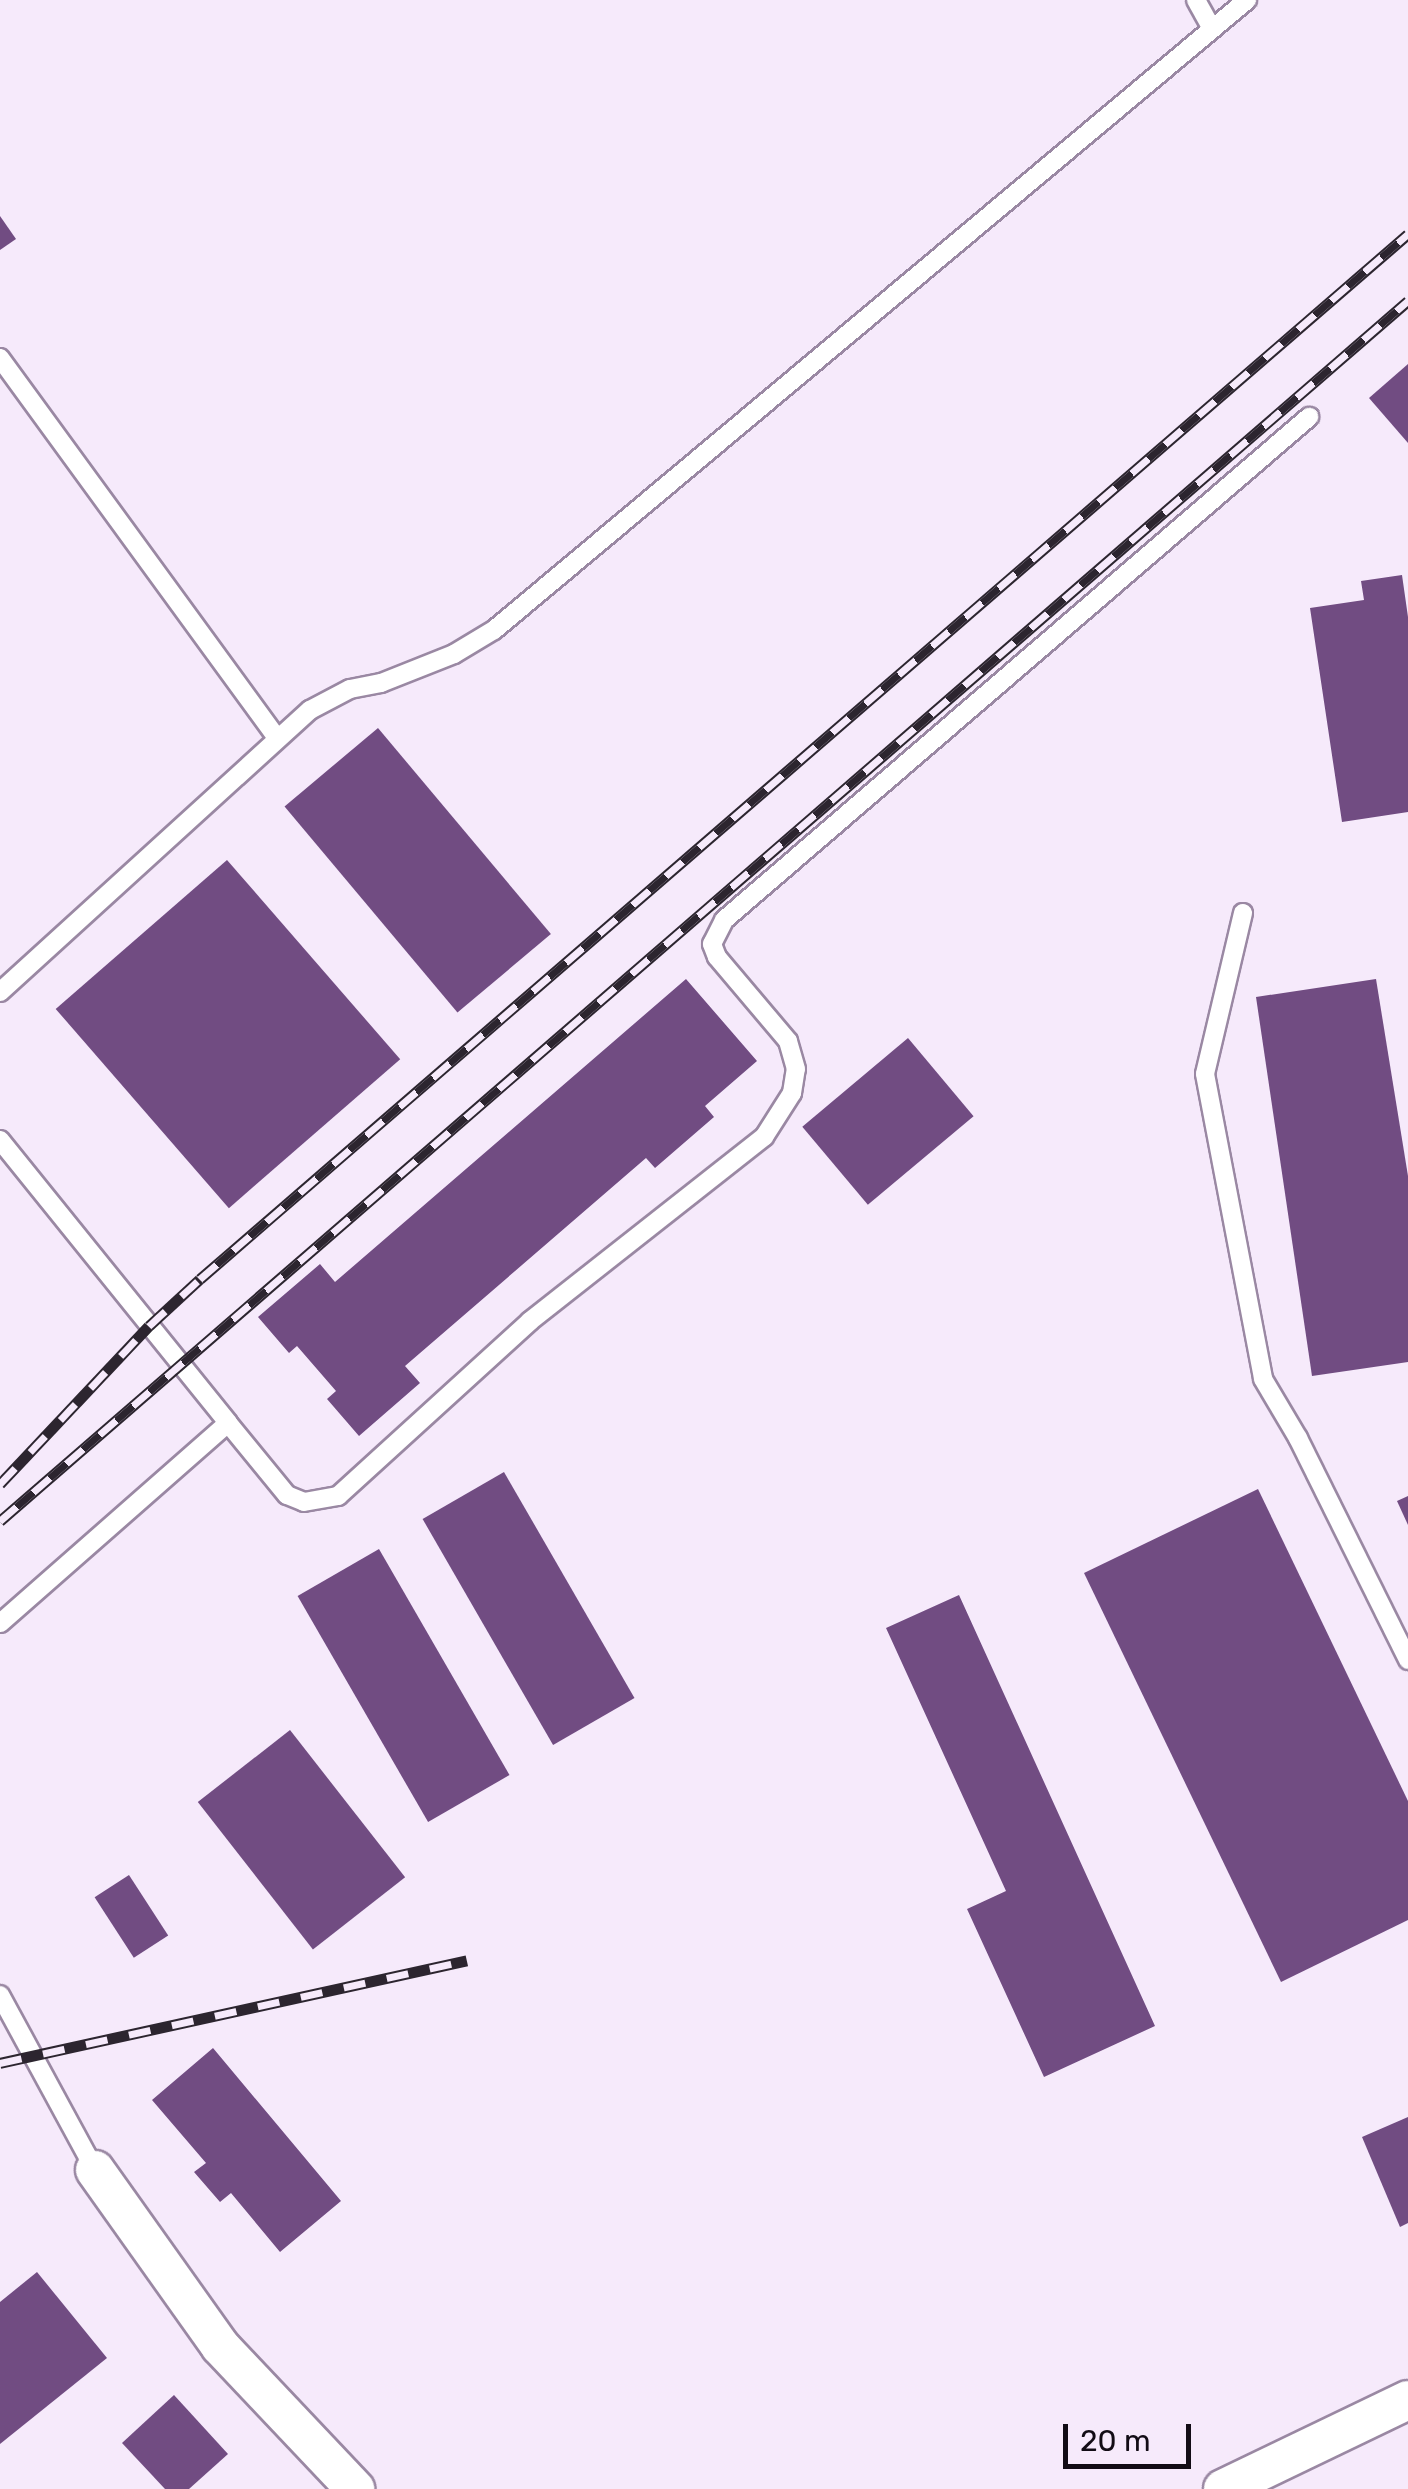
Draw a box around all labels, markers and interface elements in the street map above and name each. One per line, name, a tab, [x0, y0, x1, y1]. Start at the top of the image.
scale bar	[1068, 2404, 1196, 2466]
text: 20 m	[1080, 2423, 1151, 2459]

